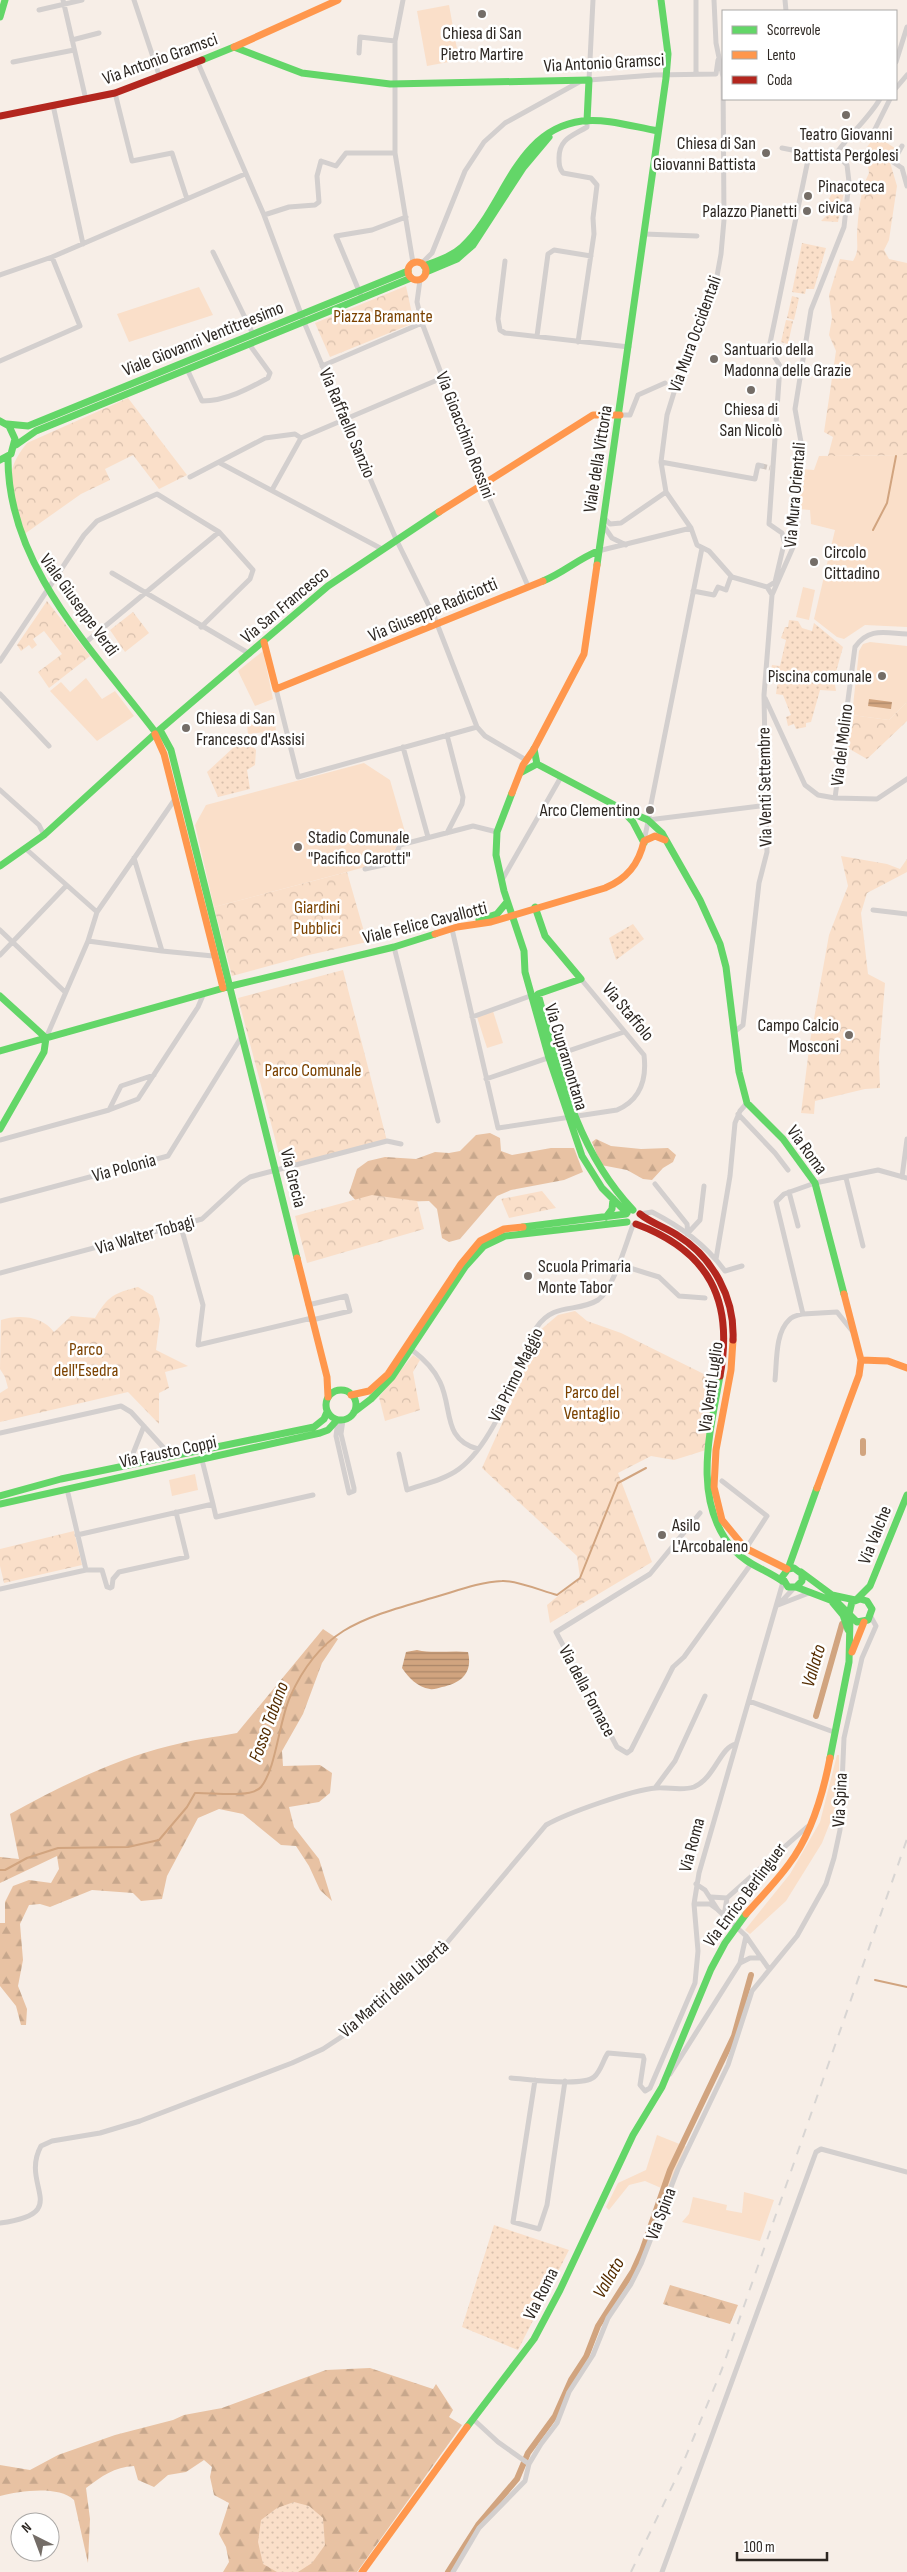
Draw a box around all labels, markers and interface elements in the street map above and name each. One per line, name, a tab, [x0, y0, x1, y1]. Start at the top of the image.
marker: Chiesa di San Pietro Martire	[476, 8, 488, 20]
legend	[722, 10, 897, 100]
text: Scorrevole	[767, 21, 821, 40]
place label: Chiesa di San Pietro Martire	[441, 23, 523, 65]
street label: Via Antonio Gramsci	[100, 28, 220, 90]
text: Lento	[767, 46, 796, 65]
street label: Via Antonio Gramsci	[543, 49, 665, 77]
text: Coda	[767, 71, 793, 90]
marker: Teatro Giovanni Battista Pergolesi	[840, 109, 852, 121]
place label: Teatro Giovanni Battista Pergolesi	[793, 124, 899, 166]
place label: Chiesa di San Giovanni Battista	[653, 133, 756, 175]
marker: Chiesa di San Giovanni Battista	[760, 147, 772, 159]
place label: Pinacoteca civica	[818, 176, 885, 218]
marker: Pinacoteca civica	[802, 190, 814, 202]
place label: Palazzo Pianetti	[702, 201, 797, 222]
marker: Palazzo Pianetti	[801, 205, 813, 217]
street label: Via Mura Occidentali	[664, 273, 726, 395]
street label: Viale Giovanni Ventitreesimo	[119, 297, 287, 381]
park label: Piazza Bramante	[333, 306, 433, 327]
place label: Santuario della Madonna delle Grazie	[724, 339, 851, 381]
marker: Santuario della Madonna delle Grazie	[708, 353, 720, 365]
street label: Via Raffaello Sanzio	[314, 365, 380, 481]
street label: Via Gioacchino Rossini	[431, 369, 499, 501]
marker: Chiesa di San Nicolò	[745, 384, 757, 396]
place label: Chiesa di San Nicolò	[719, 399, 783, 441]
street label: Viale della Vittoria	[579, 404, 617, 514]
street label: Via Mura Orientali	[780, 441, 810, 549]
place label: Circolo Cittadino	[824, 542, 880, 584]
street label: Viale Giuseppe Verdi	[35, 550, 123, 660]
marker: Circolo Cittadino	[808, 556, 820, 568]
street label: Via San Francesco	[237, 562, 333, 648]
street label: Via Giuseppe Radiciotti	[365, 573, 501, 647]
place label: Piscina comunale	[768, 666, 872, 687]
marker: Piscina comunale	[876, 670, 888, 682]
street label: Via del Molino	[827, 703, 857, 787]
place label: Chiesa di San Francesco d'Assisi	[196, 708, 305, 750]
marker: Chiesa di San Francesco d'Assisi	[180, 722, 192, 734]
street label: Via Venti Settembre	[753, 727, 777, 847]
place label: Arco Clementino	[539, 800, 640, 821]
marker: Arco Clementino	[644, 804, 656, 816]
place label: Stadio Comunale "Pacifico Carotti"	[308, 827, 411, 869]
marker: Stadio Comunale "Pacifico Carotti"	[292, 841, 304, 853]
park label: Giardini Pubblici	[293, 897, 341, 939]
street label: Viale Felice Cavallotti	[361, 897, 489, 949]
street label: Via Staffolo	[598, 979, 658, 1045]
street label: Via Cupramontana	[540, 1001, 592, 1113]
place label: Campo Calcio Mosconi	[758, 1015, 839, 1057]
marker: Campo Calcio Mosconi	[843, 1029, 855, 1041]
park label: Parco Comunale	[265, 1060, 361, 1081]
street label: Via Roma	[782, 1121, 832, 1179]
street label: Via Grecia	[276, 1146, 310, 1210]
street label: Via Polonia	[90, 1149, 158, 1187]
street label: Via Walter Tobagi	[93, 1211, 197, 1259]
place label: Scuola Primaria Monte Tabor	[538, 1256, 631, 1298]
marker: Scuola Primaria Monte Tabor	[522, 1270, 534, 1282]
street label: Via Primo Maggio	[484, 1325, 548, 1425]
park label: Parco dell'Esedra	[54, 1339, 118, 1381]
street label: Via Venti Luglio	[694, 1340, 728, 1434]
park label: Parco del Ventaglio	[564, 1382, 620, 1424]
street label: Via Fausto Coppi	[118, 1431, 218, 1473]
street label: Via Valche	[854, 1503, 896, 1567]
place label: Asilo L'Arcobaleno	[671, 1515, 748, 1557]
marker: Asilo L'Arcobaleno	[656, 1529, 668, 1541]
street label: Via della Fornace	[554, 1642, 620, 1740]
water label: Vallato	[797, 1642, 831, 1690]
water label: Fosso Tabano	[244, 1679, 294, 1765]
street label: Via Spina	[828, 1772, 852, 1828]
street label: Via Roma	[675, 1816, 709, 1874]
street label: Via Enrico Berlinguer	[699, 1839, 791, 1951]
street label: Via Martiri della Libertà	[335, 1936, 453, 2042]
street label: Via Spina	[641, 2185, 681, 2243]
water label: Vallato	[588, 2253, 630, 2303]
street label: Via Roma	[519, 2265, 563, 2323]
north arrow	[10, 2512, 60, 2562]
text: N	[18, 2519, 35, 2537]
scale bar	[737, 2530, 827, 2562]
text: 100 m	[744, 2538, 775, 2557]

